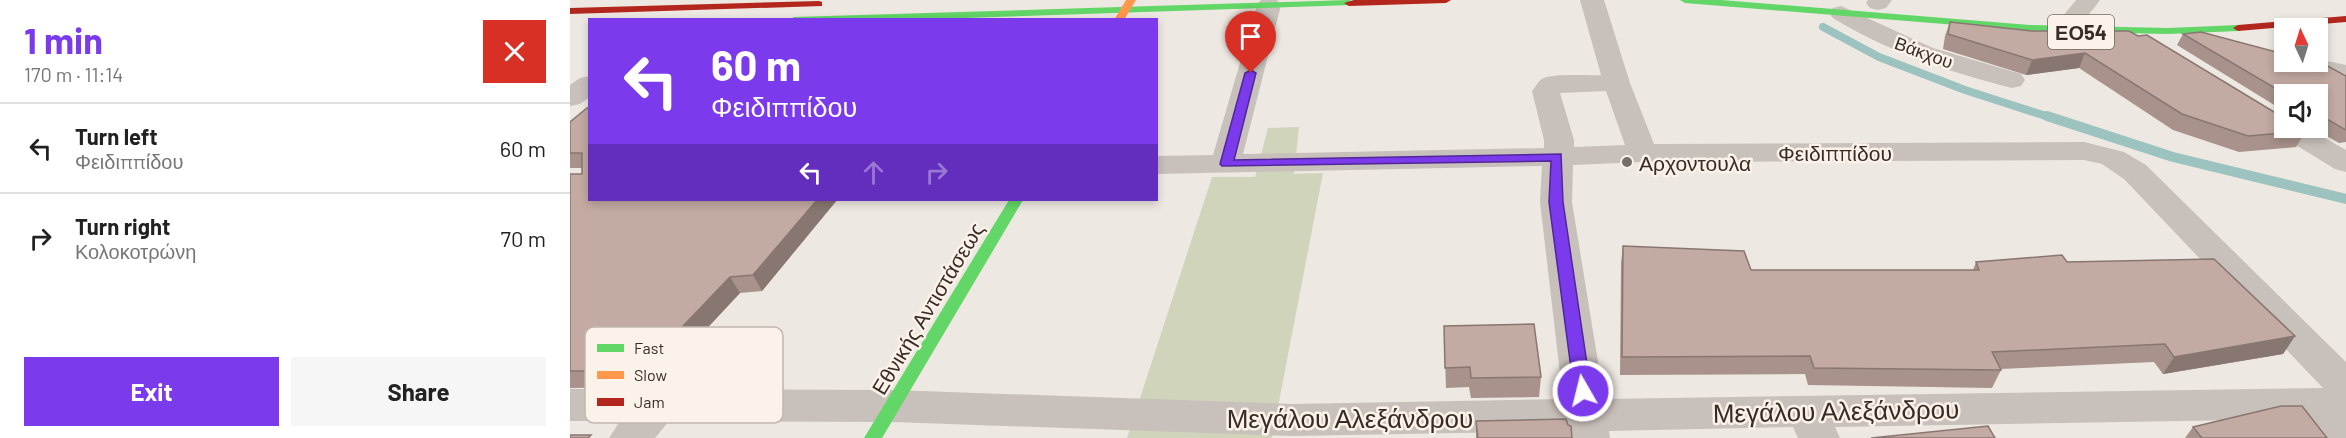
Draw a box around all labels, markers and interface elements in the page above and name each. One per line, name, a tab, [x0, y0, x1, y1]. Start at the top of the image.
pin	[1225, 11, 1276, 73]
road number: ΕΟ54	[2048, 15, 2114, 49]
text: 1 min	[24, 18, 103, 61]
north arrow	[2274, 18, 2328, 72]
map controls	[2274, 18, 2328, 138]
button: close	[483, 20, 546, 83]
icon: arrive	[1234, 20, 1267, 53]
street label: Βάκχου	[1892, 31, 1956, 73]
text: 60 m	[711, 39, 801, 89]
icon: left	[612, 42, 690, 120]
text: 170 m · 11:14	[24, 62, 123, 86]
button: sound	[2274, 84, 2328, 138]
text: Φειδιππίδου	[711, 90, 857, 122]
text: Turn left	[75, 123, 158, 149]
icon: left	[24, 132, 57, 165]
text: 60 m	[500, 135, 546, 161]
street label: Φειδιππίδου	[1778, 140, 1892, 165]
text: Φειδιππίδου	[75, 149, 183, 173]
place label: Αρχοντουλα	[1639, 150, 1751, 175]
marker: Αρχοντουλα	[1620, 155, 1634, 169]
icon: left	[794, 156, 827, 189]
icon: ahead	[857, 156, 890, 189]
icon: right	[920, 156, 953, 189]
text: Turn right	[75, 213, 170, 239]
street label: Εθνικής Αντιστάσεως	[866, 217, 988, 399]
icon: right	[24, 222, 57, 255]
text: 70 m	[501, 225, 546, 251]
text: Κολοκοτρώνη	[75, 239, 196, 263]
legend	[585, 327, 783, 423]
text: Fast	[634, 338, 664, 357]
button: Exit	[24, 357, 279, 426]
button: Share	[291, 357, 546, 426]
position arrow	[1551, 359, 1615, 423]
text: Slow	[634, 365, 667, 384]
text: Jam	[634, 392, 665, 411]
street label: Μεγάλου Αλεξάνδρου	[1712, 392, 1960, 428]
street label: Μεγάλου Αλεξάνδρου	[1227, 402, 1473, 433]

